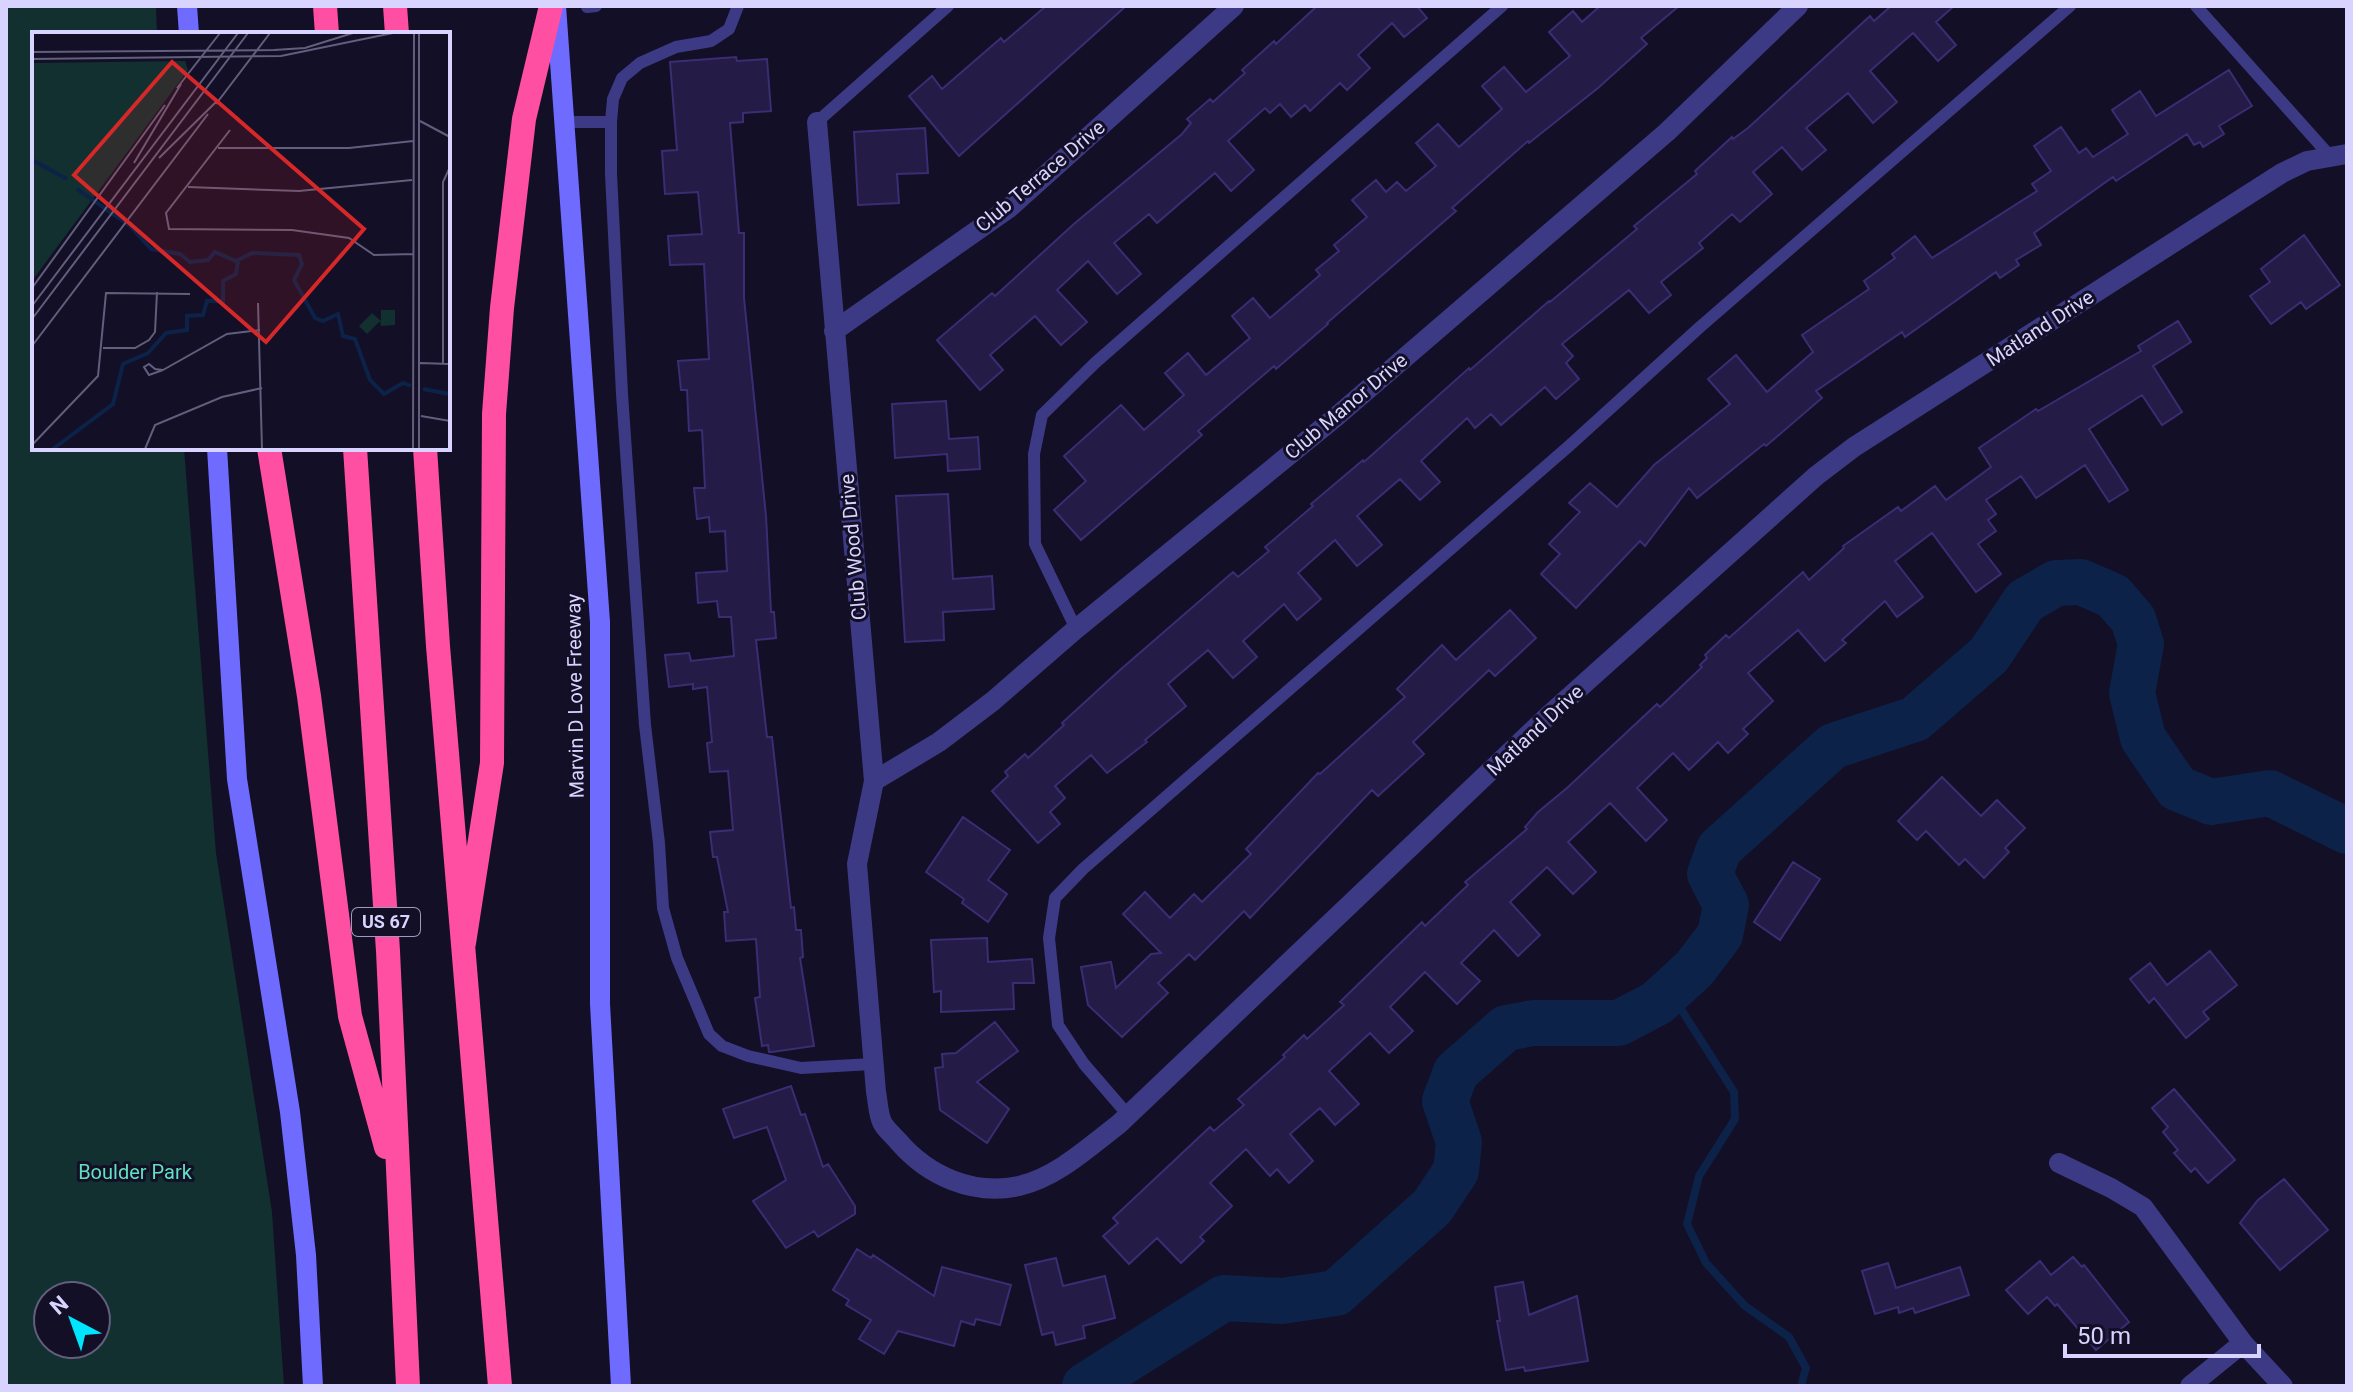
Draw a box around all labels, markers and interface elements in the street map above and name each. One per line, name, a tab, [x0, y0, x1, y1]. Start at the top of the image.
inset map	[32, 32, 450, 450]
street label: Club Terrace Drive	[971, 115, 1109, 237]
street label: Matland Drive	[1982, 284, 2098, 372]
street label: Club Manor Drive	[1280, 348, 1412, 464]
street label: Club Wood Drive	[835, 473, 871, 621]
street label: Marvin D Love Freeway	[561, 593, 589, 799]
street label: Matland Drive	[1482, 679, 1588, 781]
road number: US 67	[352, 908, 420, 936]
park label: Boulder Park	[78, 1160, 193, 1184]
north arrow	[32, 1280, 112, 1360]
text: N	[45, 1291, 73, 1320]
scale bar	[2065, 1308, 2259, 1358]
text: 50 m	[2077, 1322, 2131, 1350]

